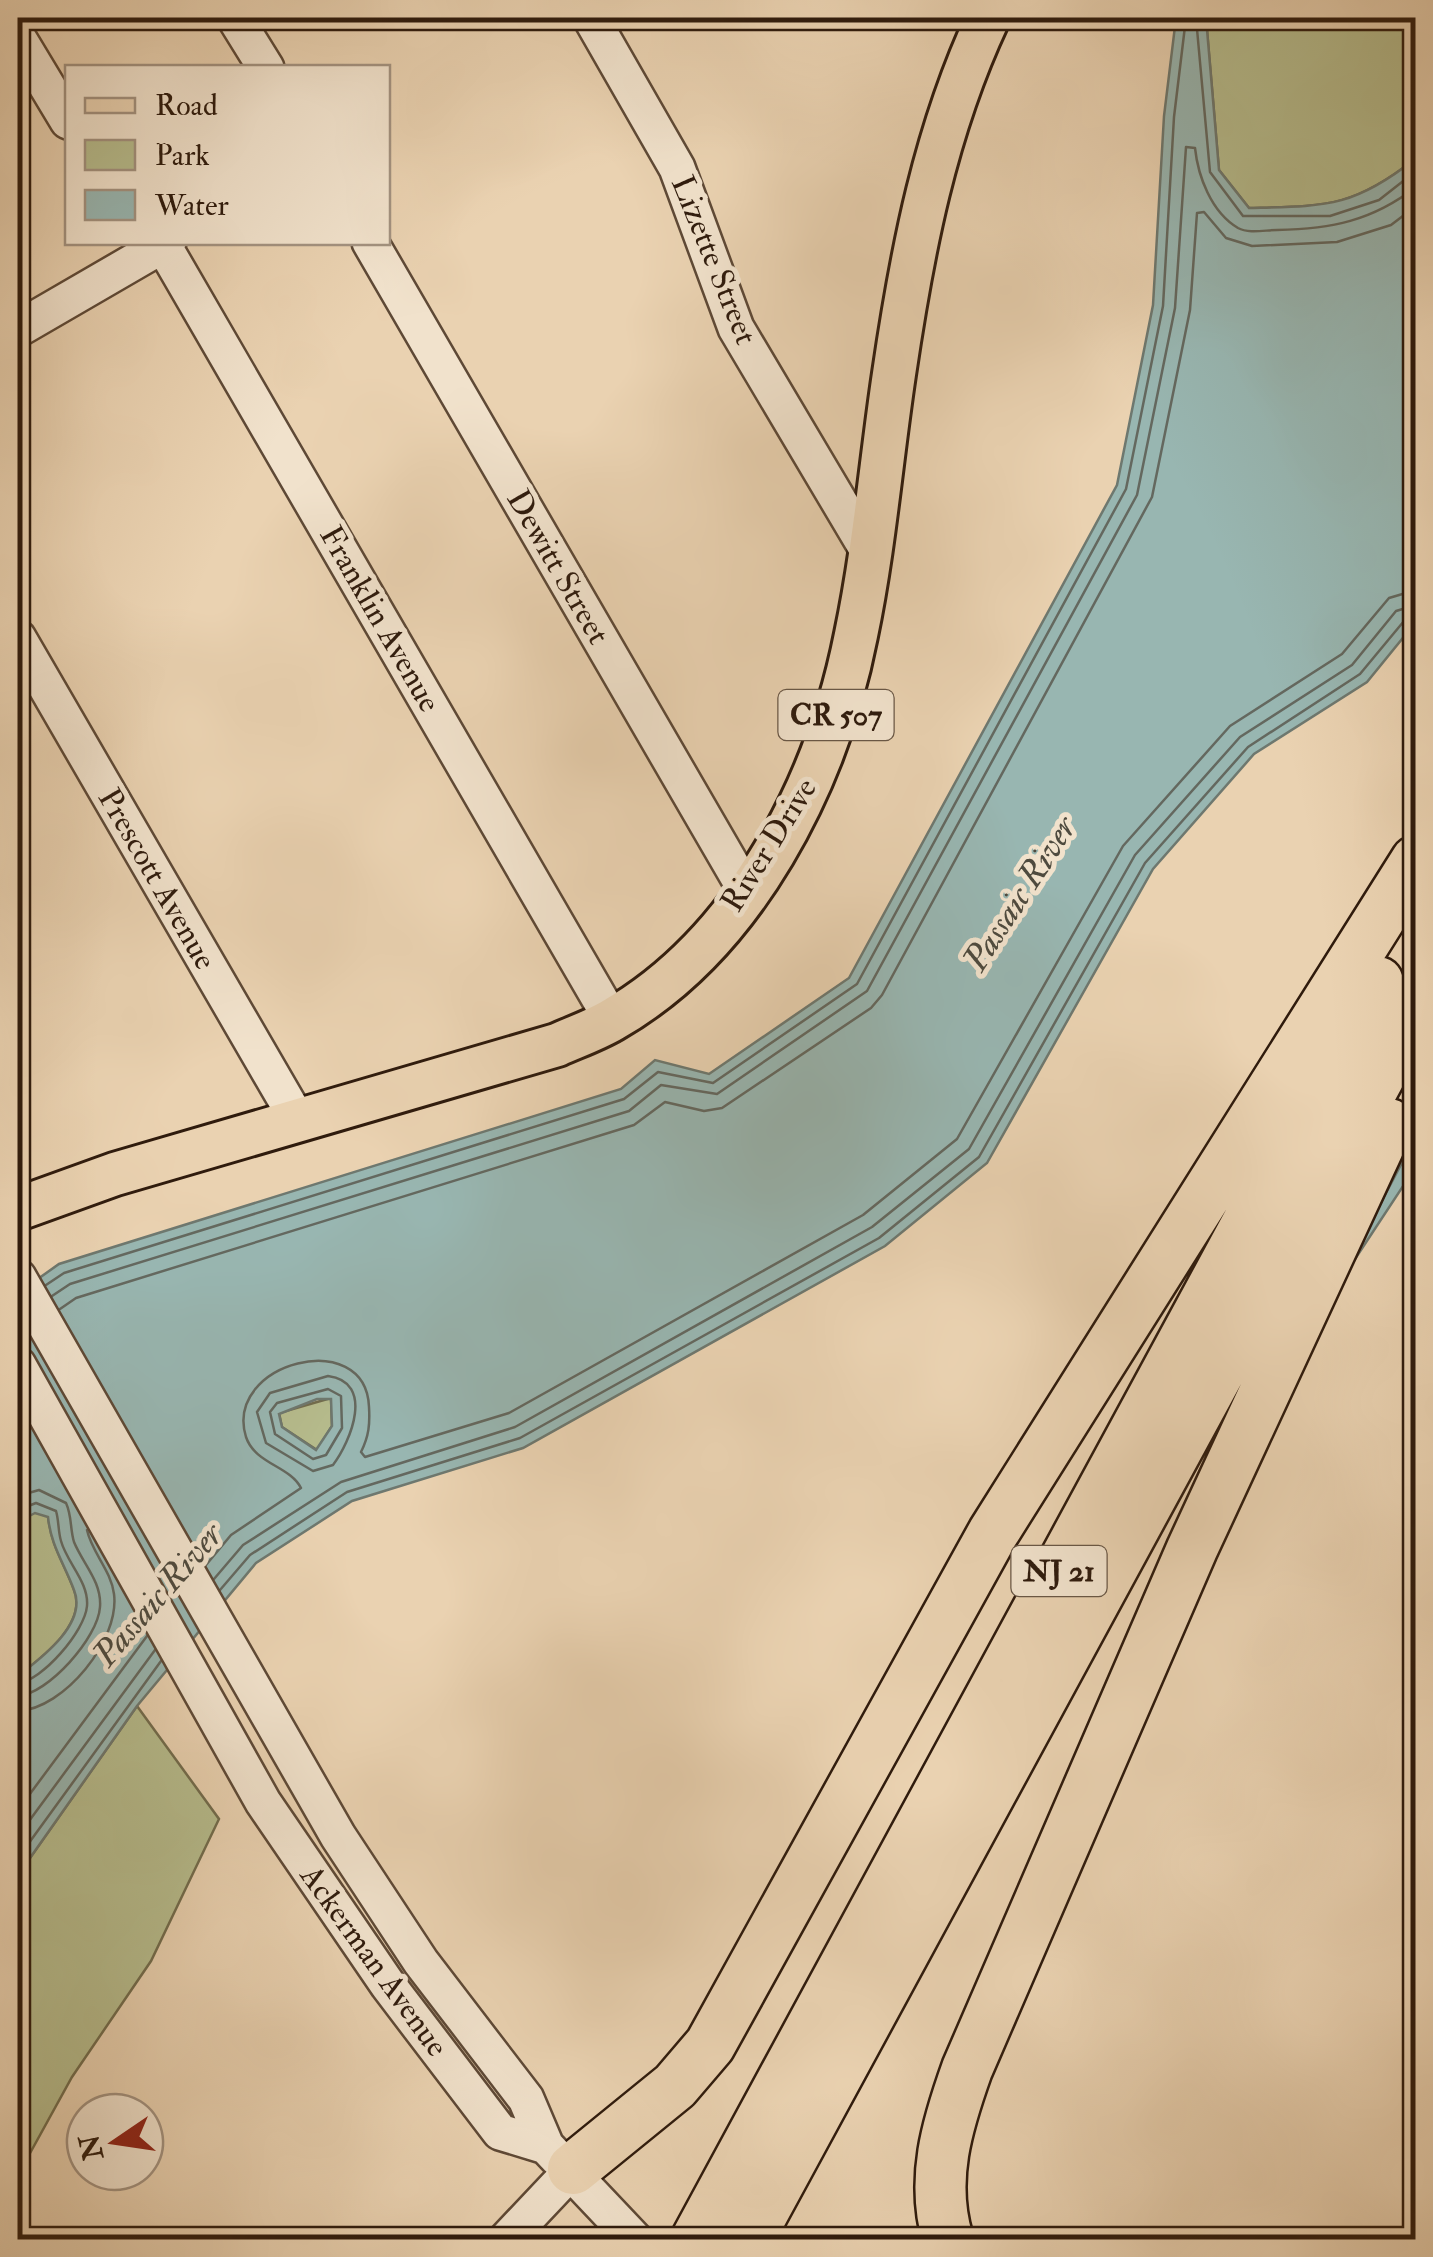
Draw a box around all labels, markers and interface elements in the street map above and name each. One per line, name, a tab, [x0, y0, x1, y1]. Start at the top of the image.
legend	[65, 65, 390, 245]
text: Road	[155, 87, 218, 124]
text: Park	[155, 137, 210, 174]
street label: Lizette Street	[662, 170, 766, 350]
text: Water	[154, 187, 229, 224]
street label: Dewitt Street	[498, 482, 618, 652]
street label: Franklin Avenue	[310, 519, 450, 719]
road number: CR 507	[778, 690, 894, 740]
street label: River Drive	[712, 771, 826, 919]
street label: Prescott Avenue	[89, 781, 225, 977]
water label: Passaic River	[953, 806, 1087, 981]
water label: Passaic River	[83, 1513, 234, 1677]
road number: NJ 21	[1012, 1546, 1106, 1596]
street label: Ackerman Avenue	[290, 1857, 457, 2065]
north arrow	[65, 2092, 165, 2192]
text: N	[72, 2130, 112, 2164]

